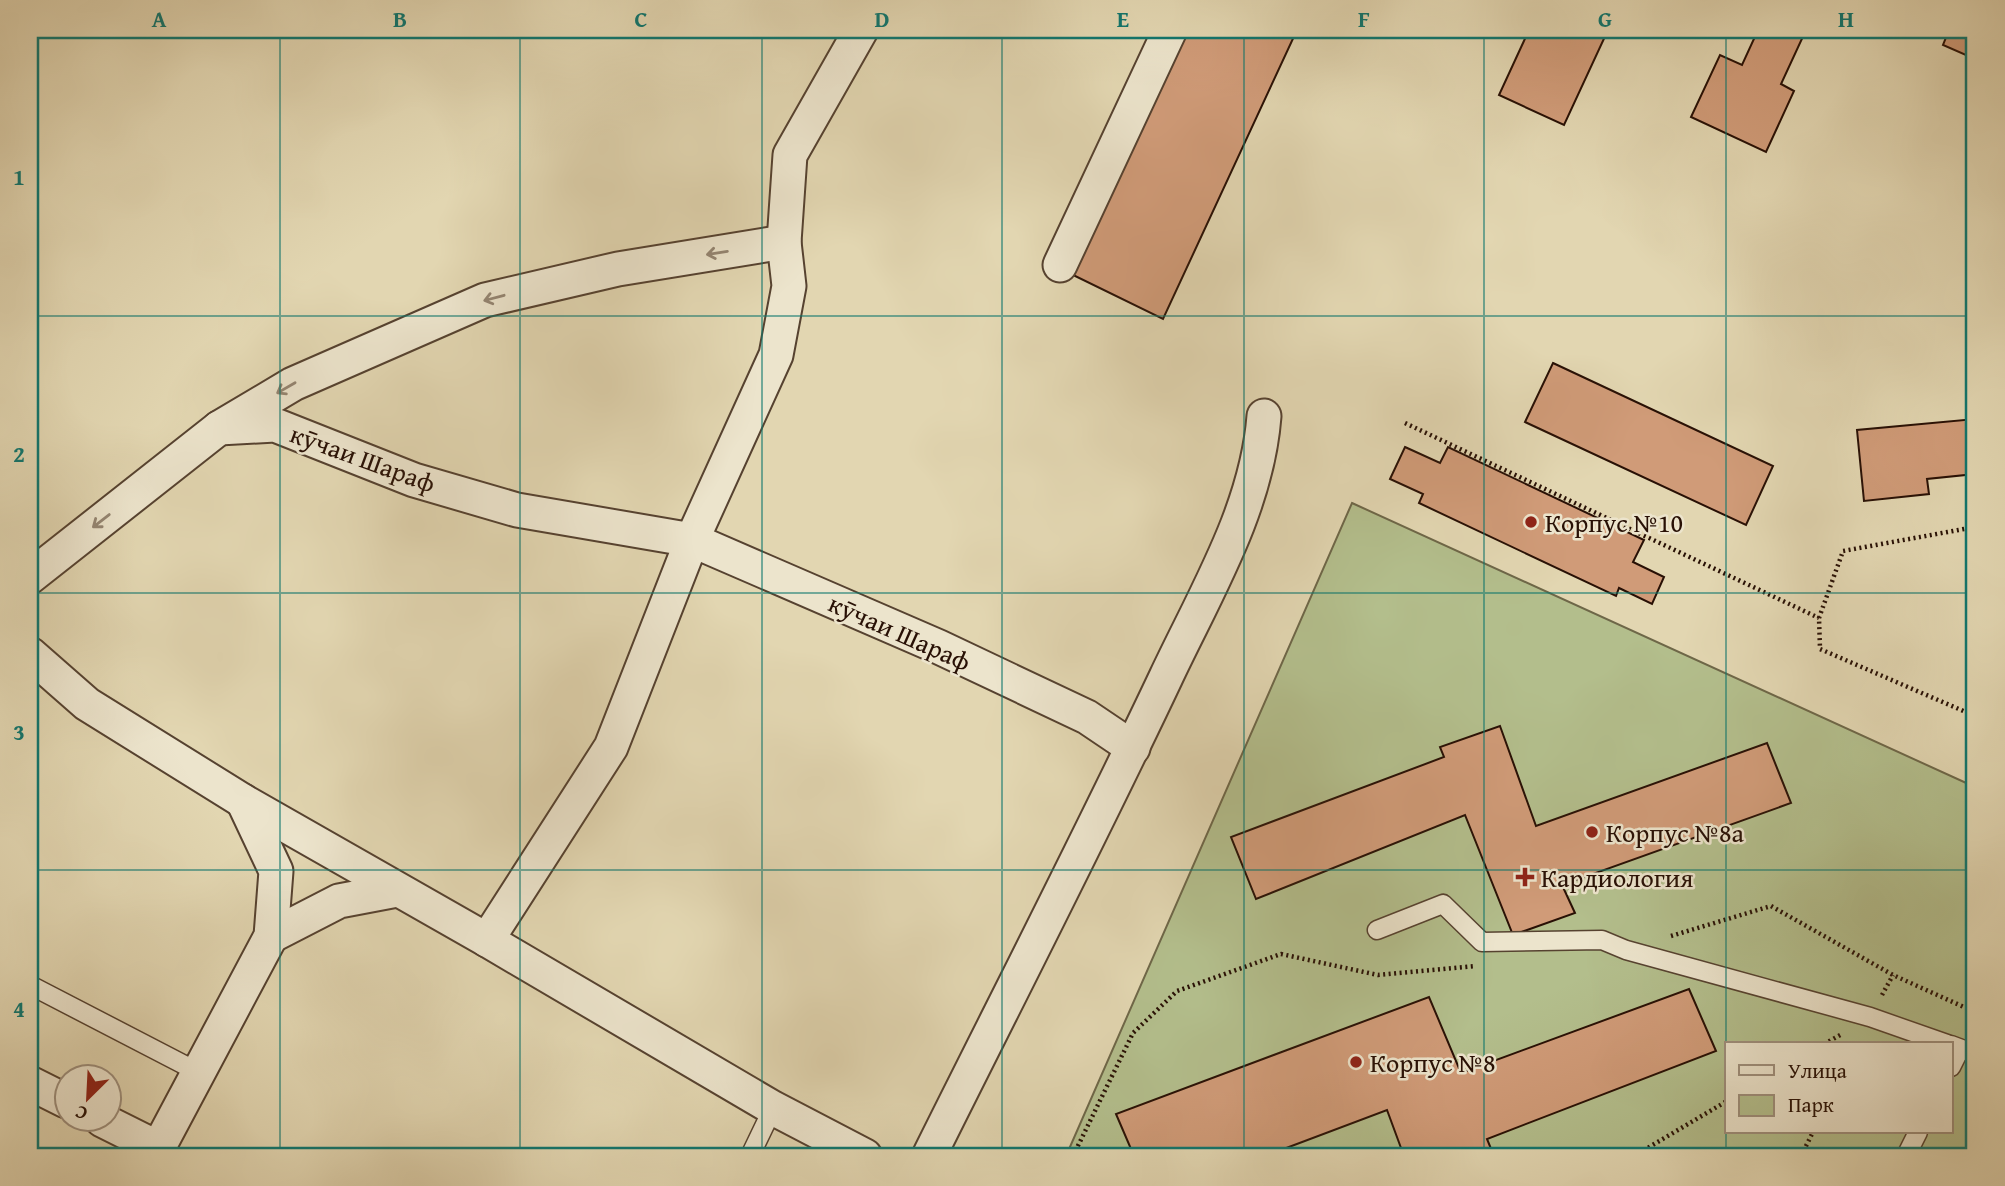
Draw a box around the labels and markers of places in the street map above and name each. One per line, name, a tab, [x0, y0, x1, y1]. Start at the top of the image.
place label: Корпус №10	[1545, 503, 1683, 542]
marker: Корпус №10	[1523, 514, 1539, 530]
place label: Корпус №8а	[1606, 813, 1744, 852]
marker: Корпус №8а	[1584, 824, 1600, 840]
place label: Кардиология	[1541, 858, 1693, 897]
marker: Кардиология	[1515, 867, 1535, 887]
place label: Корпус №8	[1370, 1043, 1496, 1082]
marker: Корпус №8	[1348, 1054, 1364, 1070]

